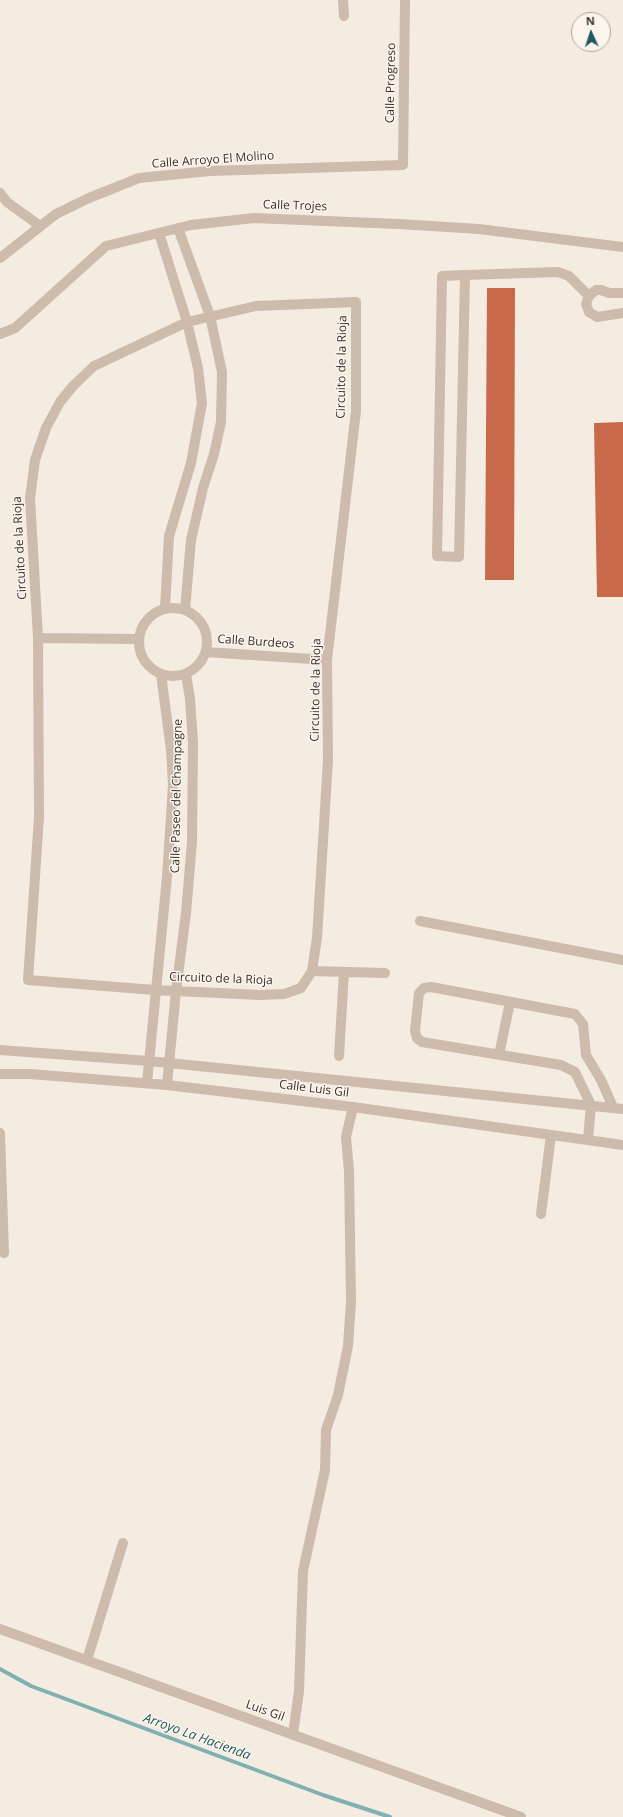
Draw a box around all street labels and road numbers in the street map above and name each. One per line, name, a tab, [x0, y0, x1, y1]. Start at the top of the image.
street label: Calle Progreso	[383, 43, 399, 123]
street label: Calle Arroyo El Molino	[151, 149, 275, 171]
street label: Calle Trojes	[263, 198, 327, 214]
street label: Circuito de la Rioja	[334, 315, 350, 419]
street label: Circuito de la Rioja	[10, 496, 30, 600]
street label: Calle Burdeos	[217, 632, 295, 652]
street label: Circuito de la Rioja	[308, 638, 324, 742]
street label: Calle Paseo del Champagne	[168, 719, 186, 873]
street label: Circuito de la Rioja	[169, 970, 273, 988]
street label: Calle Luis Gil	[278, 1078, 350, 1100]
street label: Luis Gil	[244, 1697, 286, 1725]

